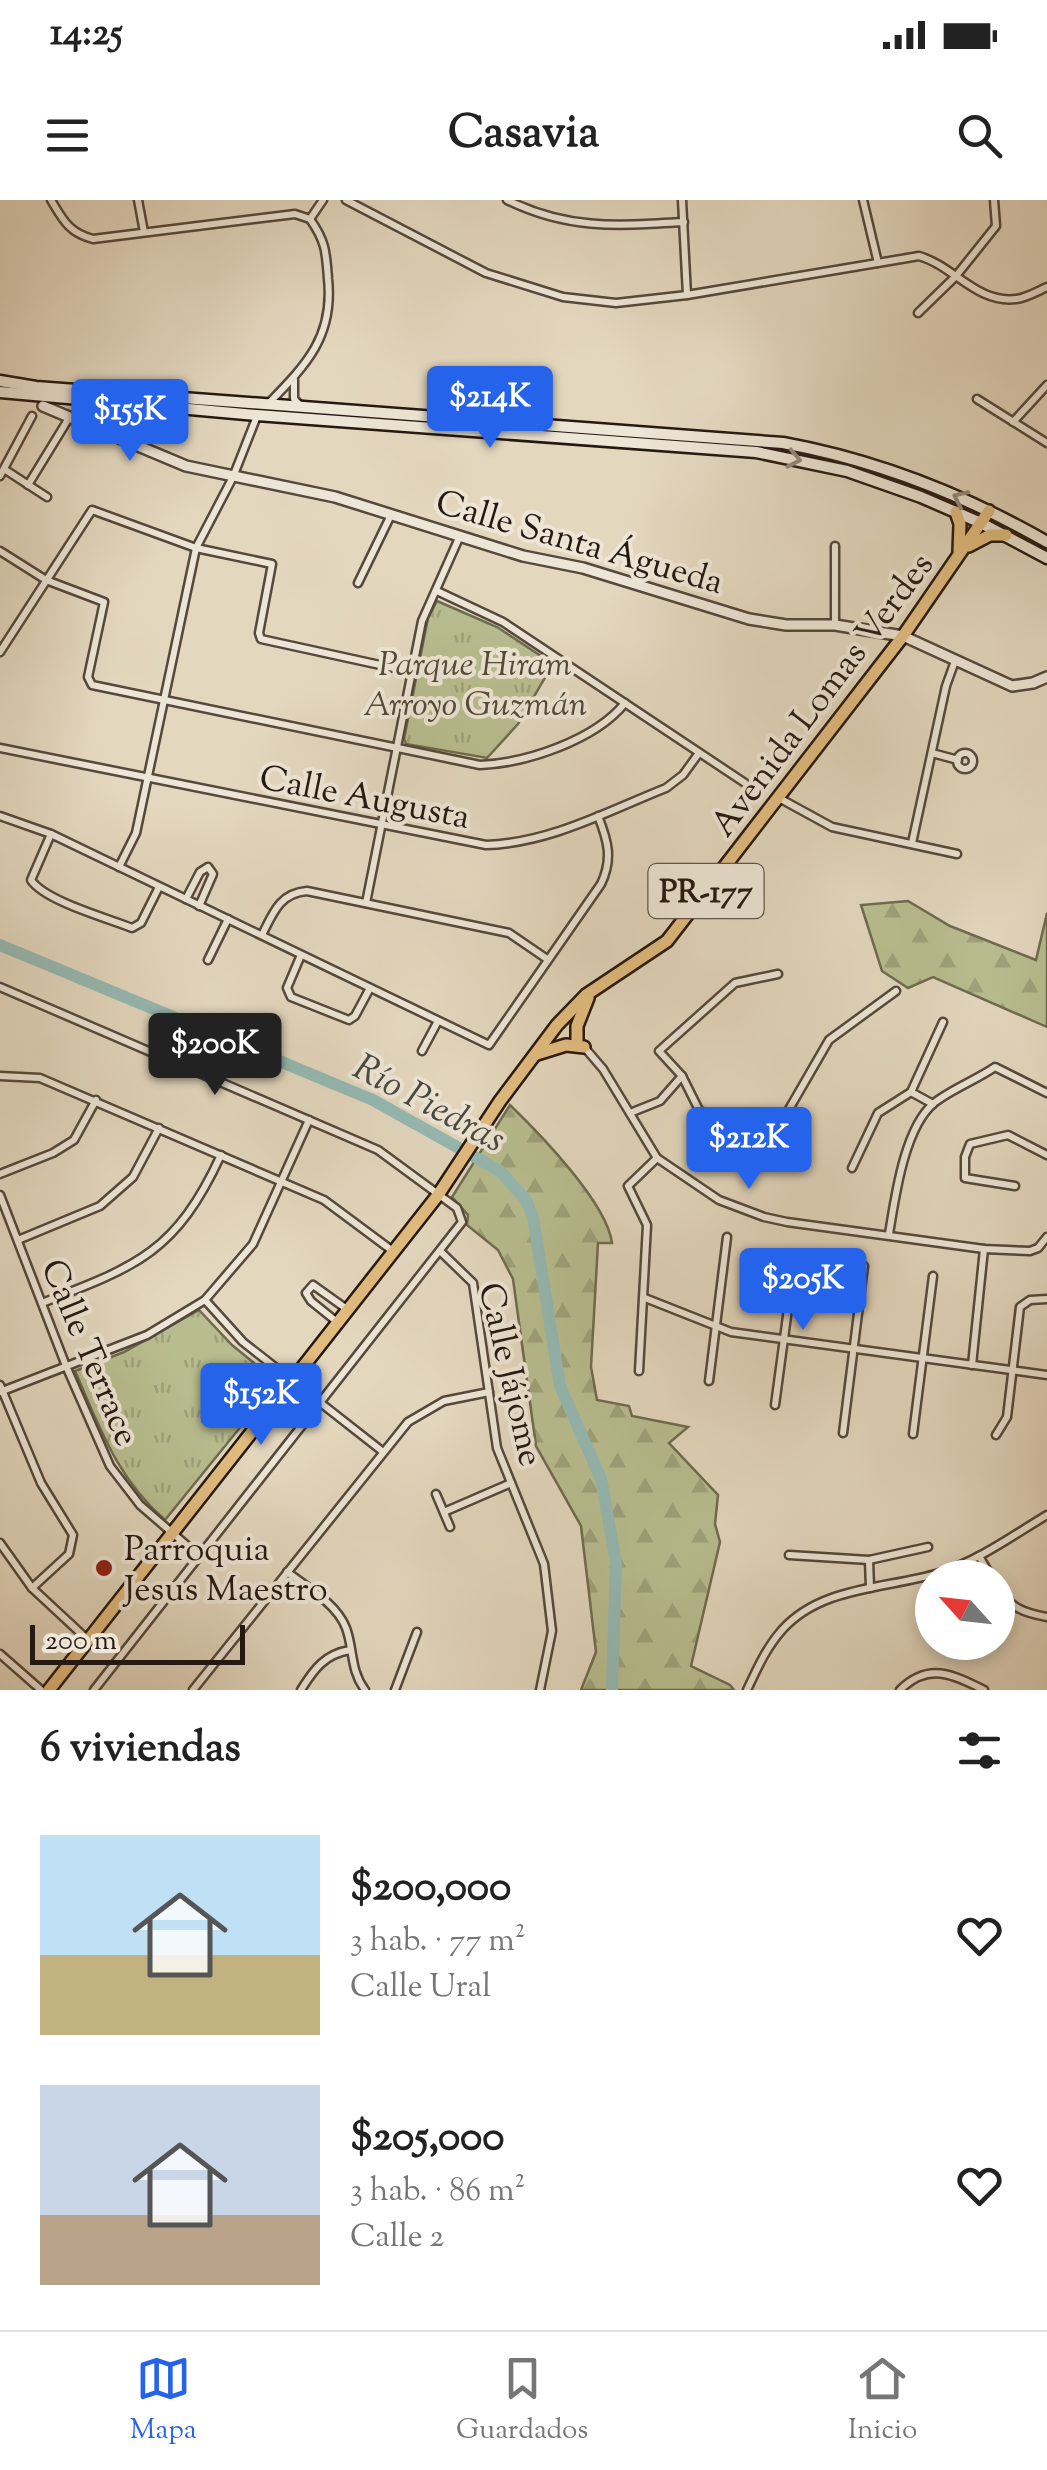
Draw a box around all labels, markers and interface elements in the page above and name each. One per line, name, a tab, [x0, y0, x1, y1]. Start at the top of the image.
text: 14:25	[50, 8, 123, 62]
text: Casavia	[448, 103, 599, 168]
icon: menu	[40, 108, 95, 163]
icon: search	[952, 108, 1007, 163]
pin: $214K	[420, 366, 560, 451]
text: $214K	[449, 375, 531, 421]
pin: $155K	[60, 379, 200, 464]
text: $155K	[93, 388, 167, 434]
one-way arrow	[786, 448, 802, 469]
street label: Calle Santa Águeda	[429, 479, 729, 610]
one-way arrow	[952, 490, 970, 510]
street label: Avenida Lomas Verdes	[700, 543, 948, 849]
park label: Parque Hiram Arroyo Guzmán	[363, 641, 587, 732]
street label: Calle Augusta	[255, 754, 474, 845]
road number: PR-177	[648, 864, 764, 918]
pin: $200K	[145, 1013, 285, 1098]
text: $200K	[170, 1022, 260, 1068]
water label: Río Piedras	[342, 1043, 514, 1168]
pin: $212K	[679, 1107, 819, 1192]
text: $212K	[708, 1116, 790, 1162]
pin: $205K	[733, 1248, 873, 1333]
street label: Calle Terrace	[25, 1252, 150, 1455]
text: $205K	[761, 1257, 845, 1303]
street label: Calle Jájome	[463, 1278, 554, 1471]
pin: $152K	[191, 1363, 331, 1448]
text: $152K	[222, 1372, 300, 1418]
place label: Parroquia Jesus Maestro	[122, 1526, 328, 1617]
marker: Parroquia Jesus Maestro	[93, 1557, 115, 1579]
north arrow	[915, 1560, 1015, 1660]
map controls	[915, 1560, 1015, 1660]
scale bar	[30, 1620, 245, 1664]
text: 200 m	[45, 1622, 117, 1662]
text: 6 viviendas	[40, 1720, 241, 1780]
icon: filters	[952, 1723, 1007, 1778]
text: $200,000	[350, 1859, 511, 1919]
icon: home	[120, 1875, 240, 1995]
icon: heart	[952, 1908, 1007, 1963]
text: 3 hab. · 77 m²	[350, 1919, 526, 1965]
text: Calle Ural	[350, 1965, 491, 2011]
text: $205,000	[350, 2109, 505, 2169]
icon: home	[120, 2125, 240, 2245]
icon: heart	[952, 2158, 1007, 2213]
text: 3 hab. · 86 m²	[350, 2169, 525, 2215]
text: Calle 2	[350, 2215, 444, 2261]
tab: Mapa	[130, 2351, 197, 2451]
tab: Guardados	[456, 2351, 588, 2451]
tab: Inicio	[848, 2351, 917, 2451]

